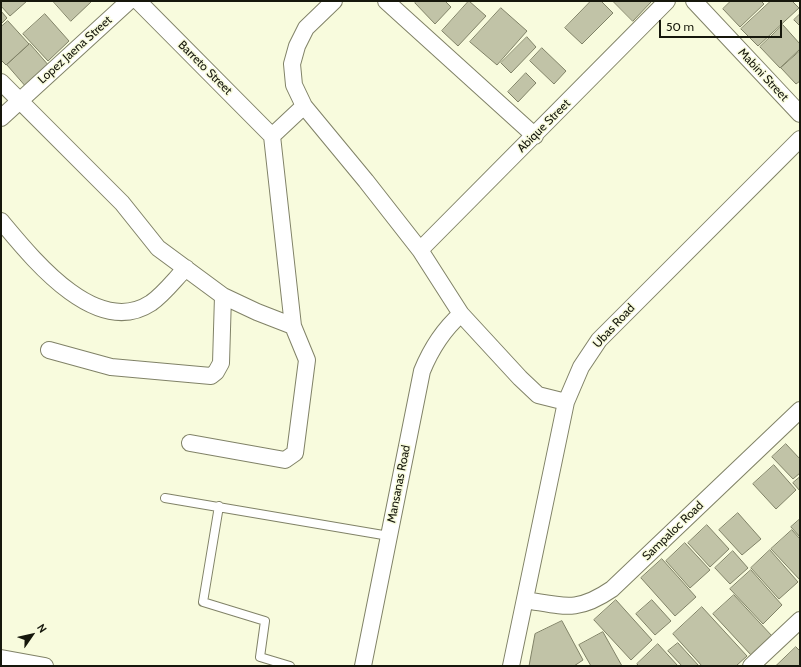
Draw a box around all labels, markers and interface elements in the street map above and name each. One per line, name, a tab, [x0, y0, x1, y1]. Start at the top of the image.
scale bar	[661, 12, 784, 38]
street label: Lopez Jaena Street	[35, 13, 115, 87]
text: 50 m	[666, 19, 694, 34]
street label: Barreto Street	[175, 38, 235, 98]
street label: Mabini Street	[735, 45, 791, 105]
street label: Abique Street	[514, 96, 574, 156]
street label: Ubas Road	[590, 301, 638, 351]
street label: Mansanas Road	[384, 444, 414, 524]
street label: Sampaloc Road	[639, 498, 707, 564]
north arrow	[12, 615, 52, 655]
text: N	[34, 621, 50, 635]

